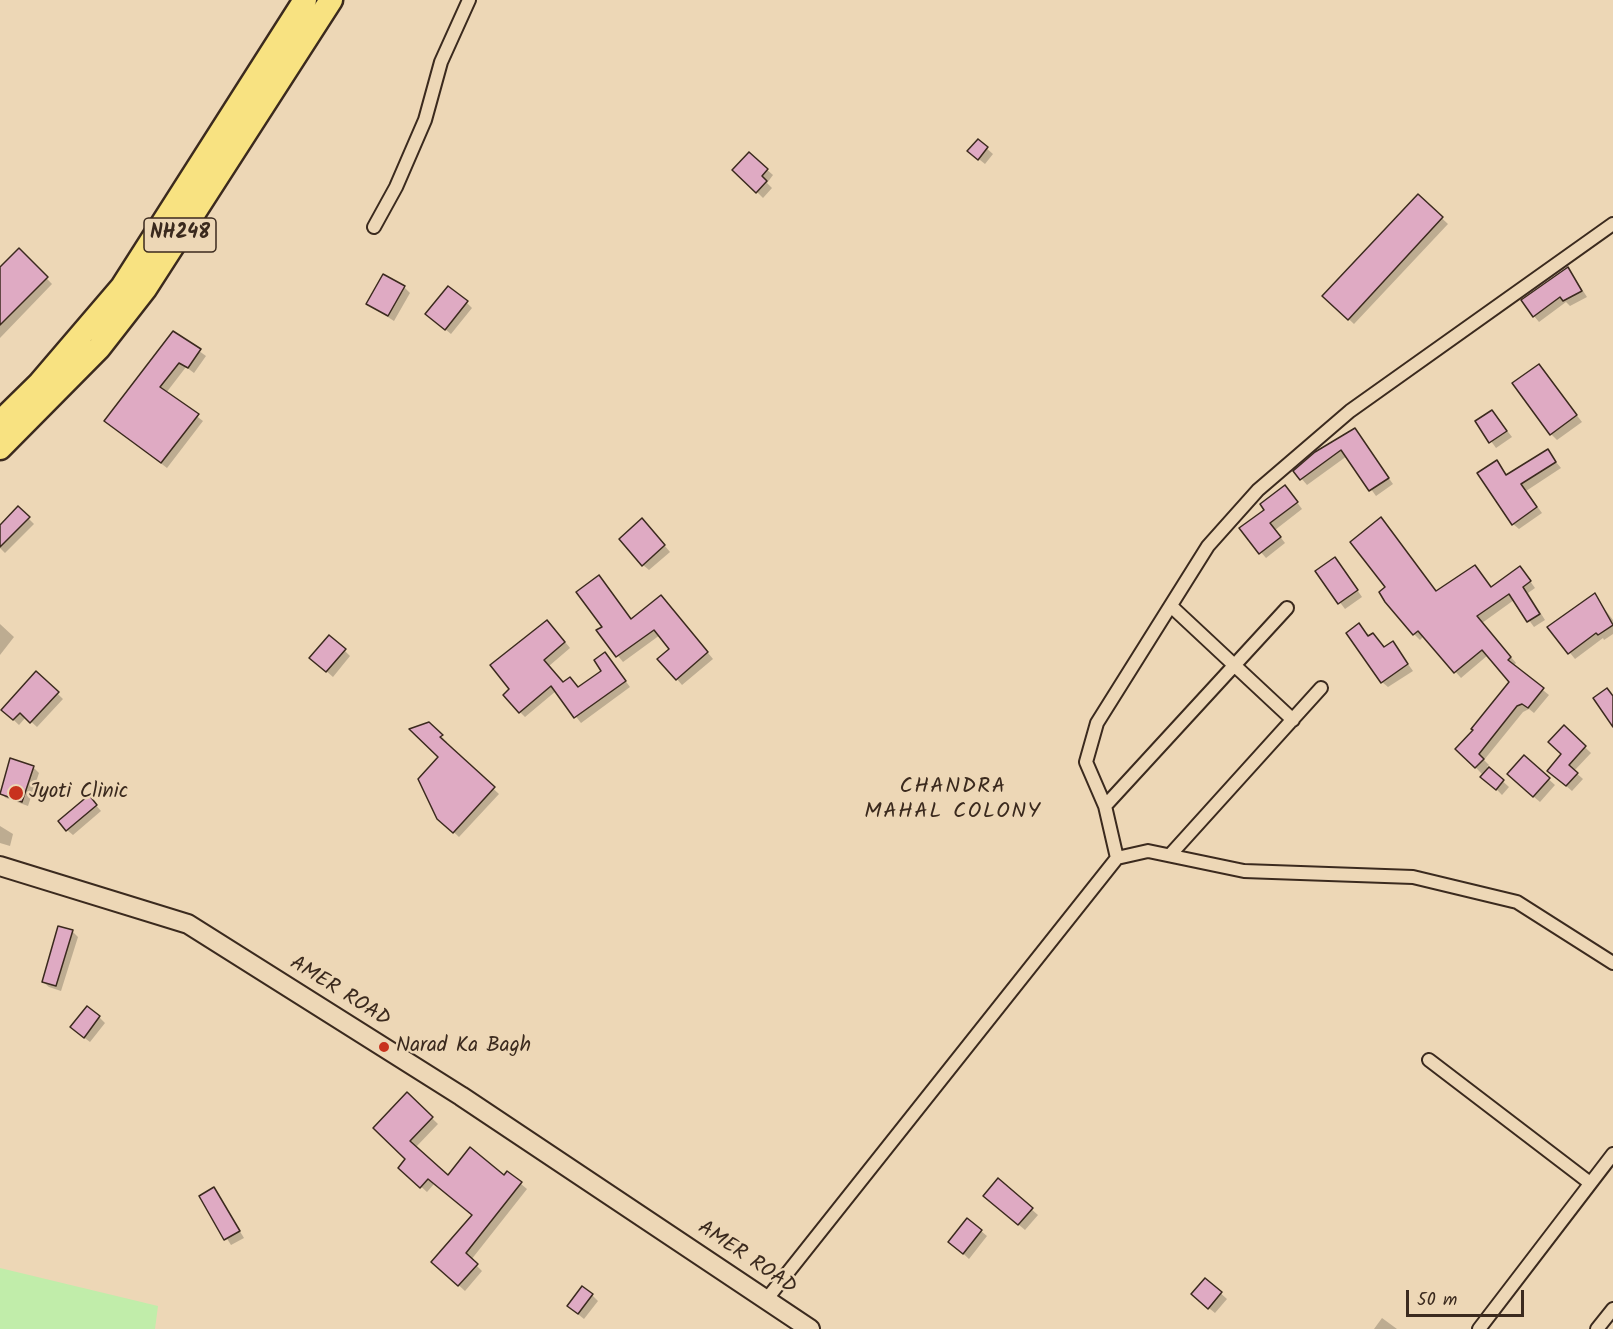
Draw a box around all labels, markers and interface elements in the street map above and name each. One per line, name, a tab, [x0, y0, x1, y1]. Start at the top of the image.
road number: NH248	[144, 218, 216, 252]
district label: CHANDRA MAHAL COLONY	[864, 775, 1042, 826]
place label: Jyoti Clinic	[29, 780, 128, 806]
marker: Jyoti Clinic	[7, 784, 25, 802]
street label: AMER ROAD	[284, 952, 394, 1034]
place label: Narad Ka Bagh	[396, 1034, 531, 1060]
marker: Narad Ka Bagh	[377, 1040, 391, 1054]
street label: AMER ROAD	[692, 1217, 800, 1301]
scale bar	[1409, 1278, 1528, 1316]
text: 50 m	[1417, 1286, 1457, 1315]

